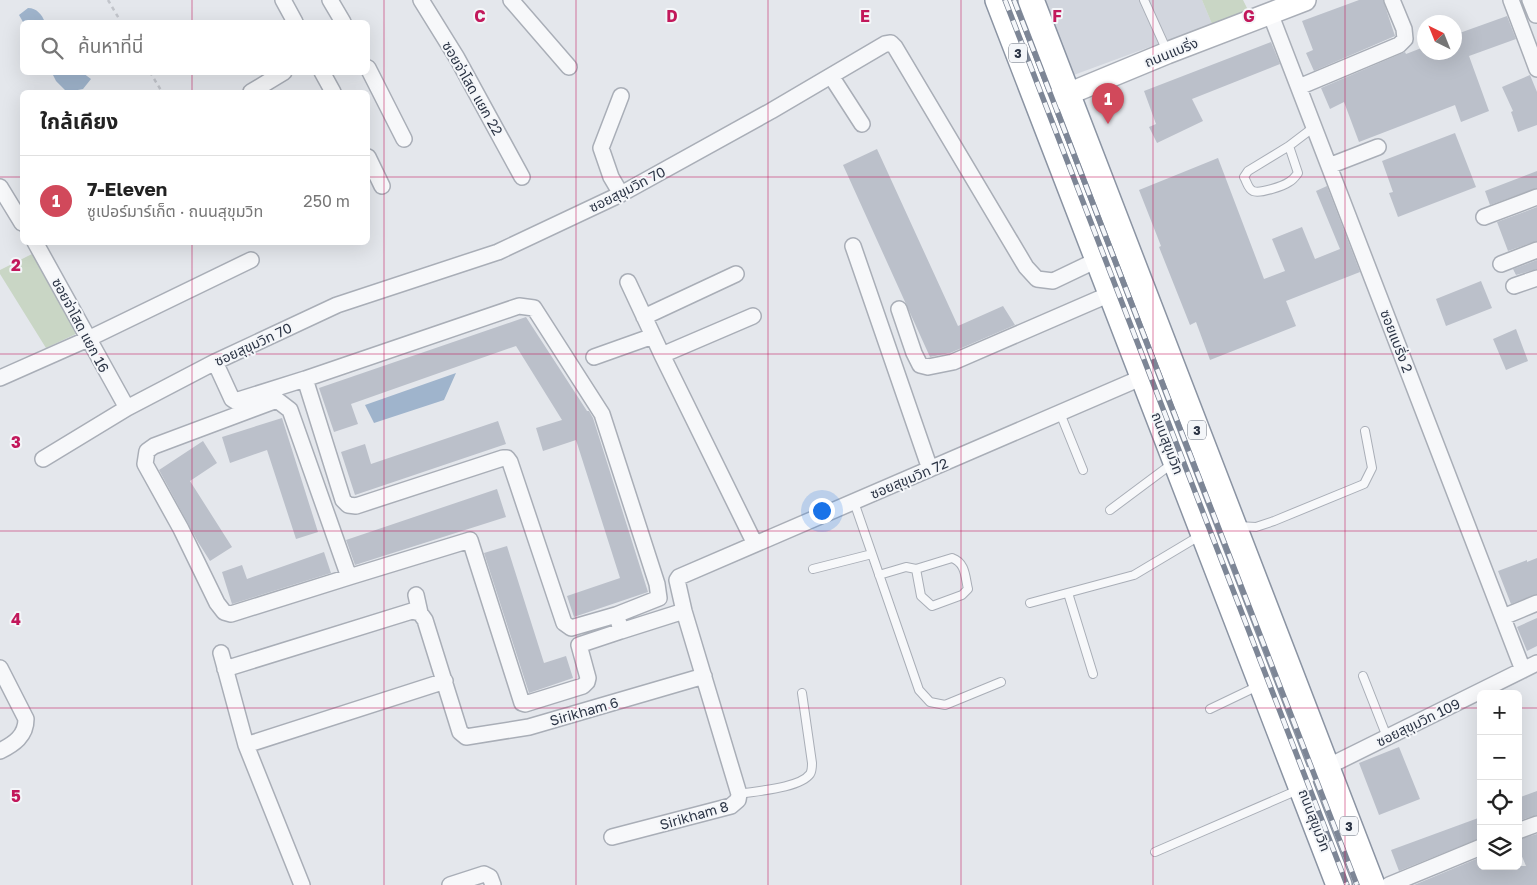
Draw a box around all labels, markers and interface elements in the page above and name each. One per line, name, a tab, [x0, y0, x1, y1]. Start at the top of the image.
text: C	[474, 6, 486, 26]
text: D	[666, 6, 678, 26]
text: E	[860, 6, 870, 26]
text: F	[1052, 6, 1062, 26]
text: G	[1243, 6, 1255, 26]
north arrow	[1417, 15, 1462, 60]
search box	[20, 20, 370, 75]
street label: ถนนแบริ่ง	[1142, 33, 1200, 70]
icon: search	[38, 34, 66, 62]
text: ค้นหาที่นี่	[78, 34, 143, 57]
street label: ซอยจ่าโสด แยก 22	[439, 38, 507, 138]
road number: 3	[1009, 44, 1027, 62]
pin: 1	[1092, 83, 1124, 124]
text: ใกล้เคียง	[40, 108, 118, 134]
street label: ซอยสุขุมวิท 70	[586, 162, 668, 216]
text: 7-Eleven	[87, 177, 167, 200]
text: 1	[52, 191, 60, 211]
text: 250 m	[303, 191, 350, 211]
text: ซูเปอร์มาร์เก็ต · ถนนสุขุมวิท	[87, 201, 263, 221]
text: 2	[11, 255, 21, 275]
street label: ซอยจ่าโสด แยก 16	[49, 275, 113, 375]
street label: ซอยแบริ่ง 2	[1377, 307, 1417, 375]
street label: ซอยสุขุมวิท 70	[212, 319, 295, 370]
street label: ถนนสุขุมวิท	[1147, 409, 1188, 477]
road number: 3	[1188, 420, 1206, 440]
text: 3	[11, 432, 21, 452]
street label: ซอยสุขุมวิท 72	[868, 454, 951, 503]
your location	[809, 498, 835, 524]
text: 4	[11, 609, 21, 629]
map controls	[1477, 690, 1522, 870]
button: +	[1477, 690, 1522, 735]
street label: Sirikham 6	[548, 693, 620, 729]
street label: ซอยสุขุมวิท 109	[1373, 694, 1463, 751]
button: −	[1477, 735, 1522, 780]
button: locate	[1477, 780, 1522, 825]
text: 5	[11, 786, 21, 806]
street label: ถนนสุขุมวิท	[1294, 786, 1335, 854]
street label: Sirikham 8	[658, 797, 730, 833]
road number: 3	[1340, 816, 1358, 836]
button: layers	[1477, 825, 1522, 870]

